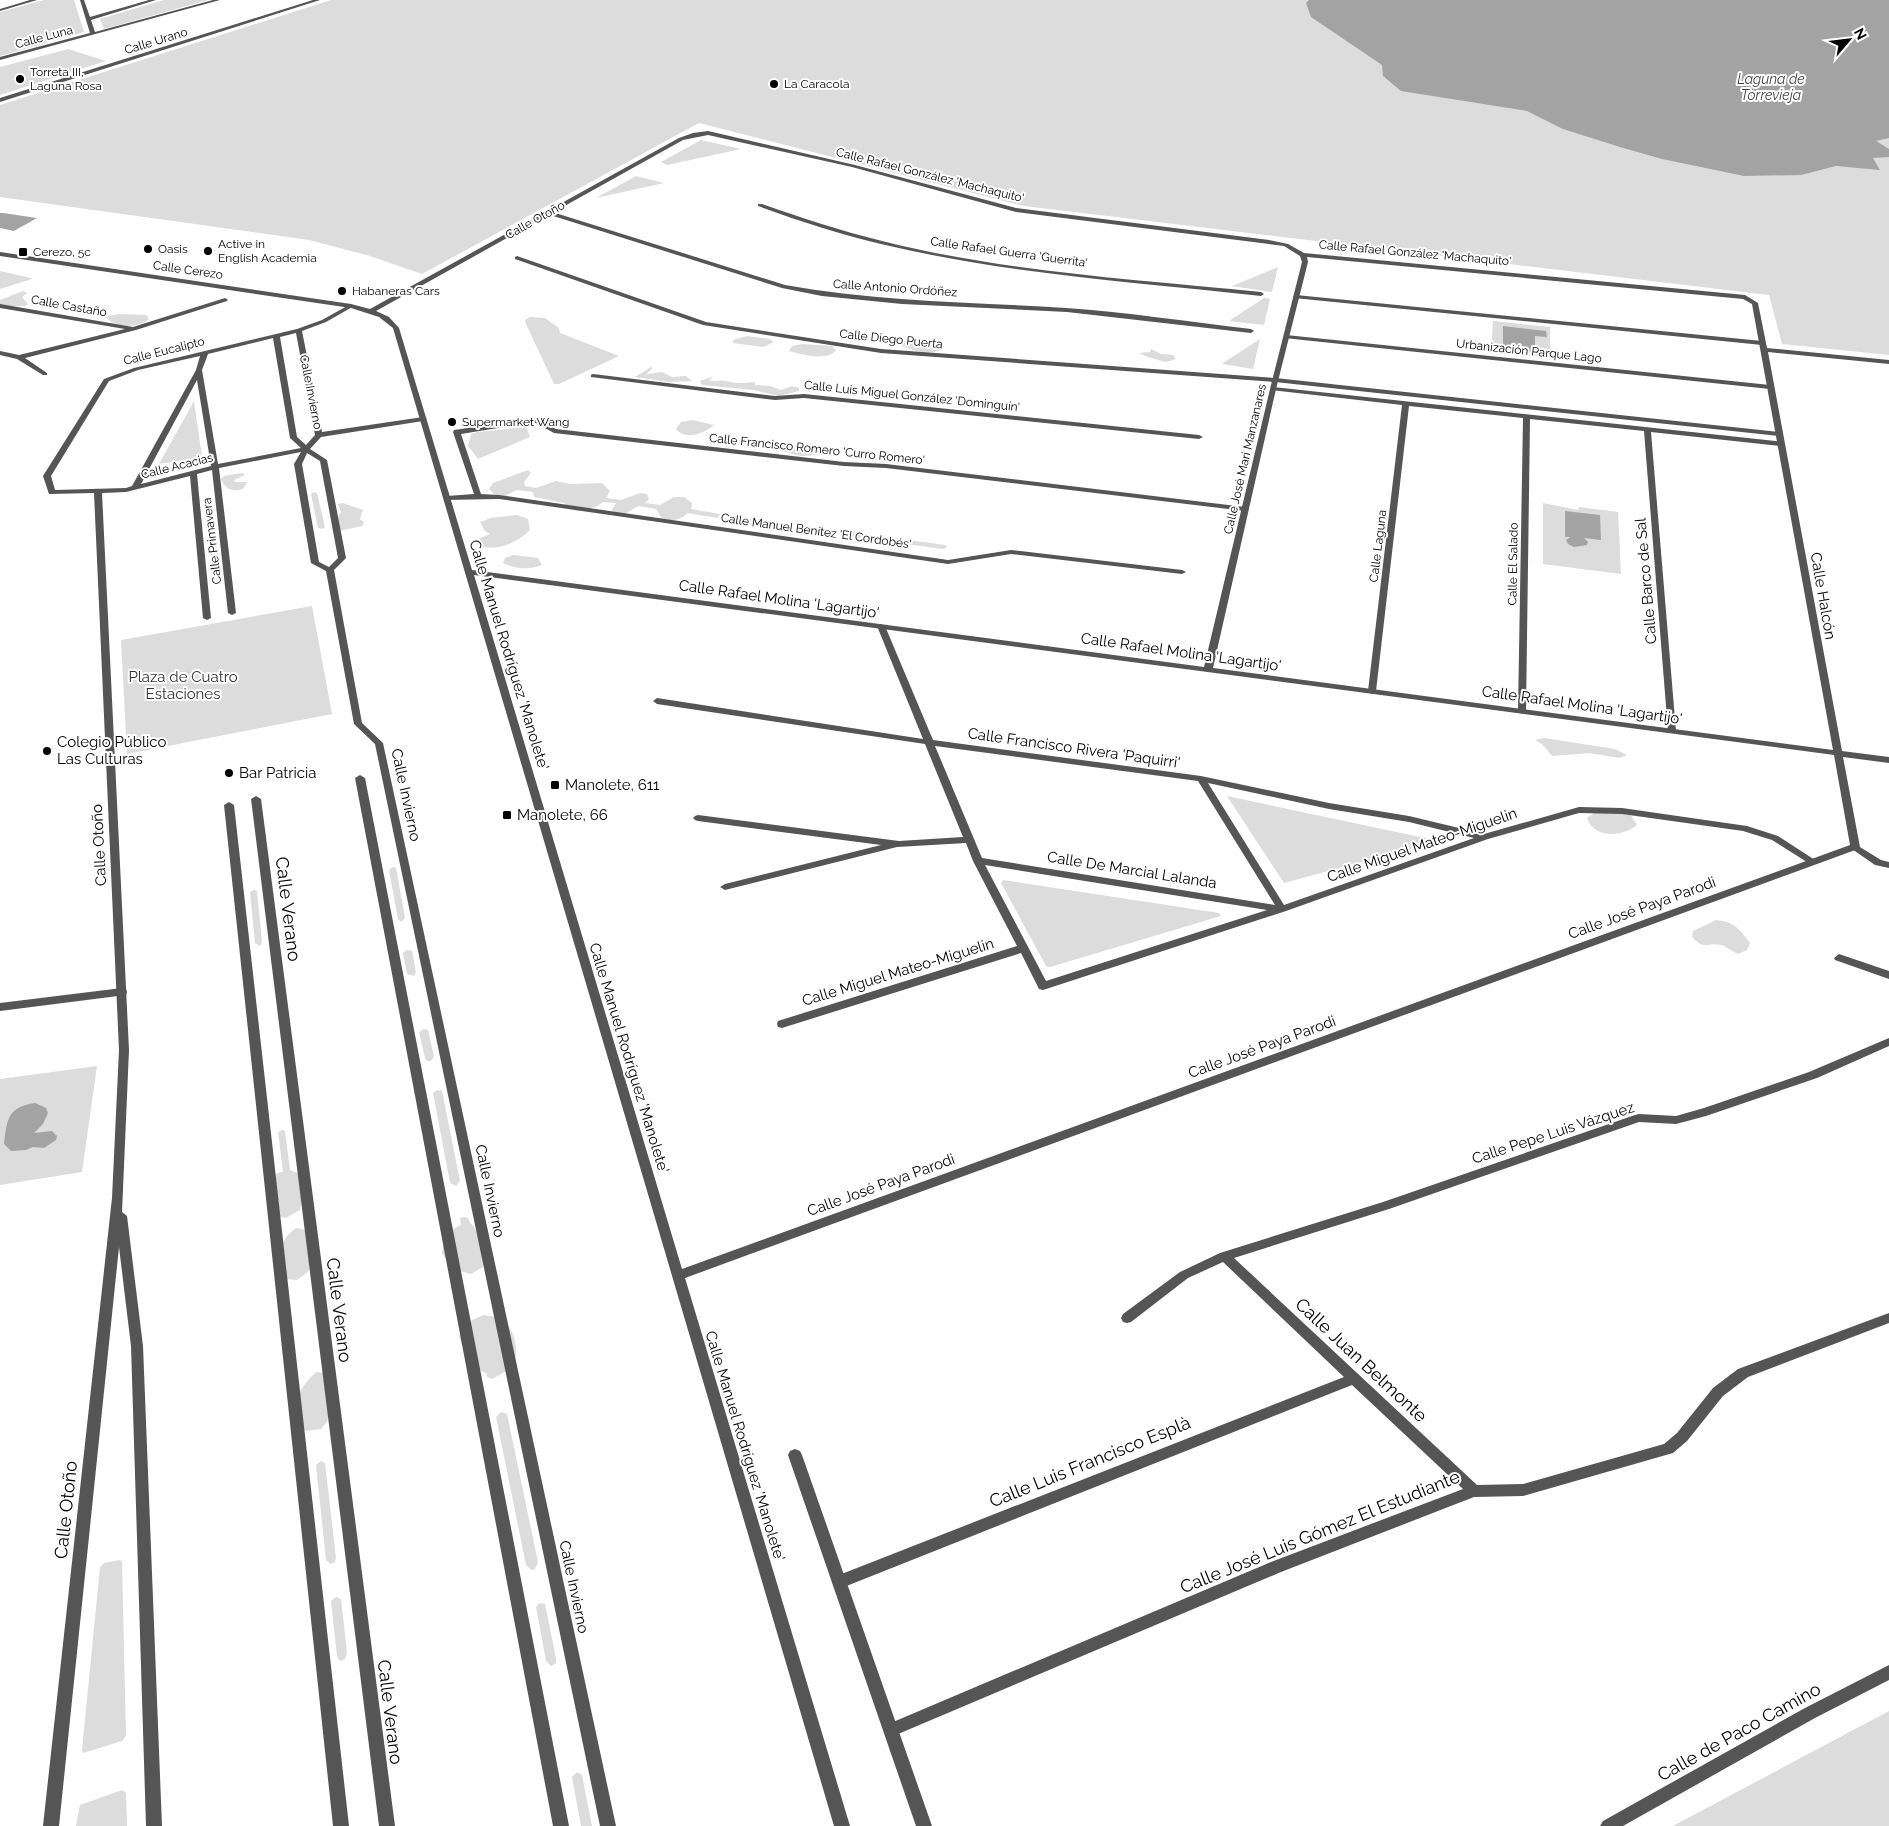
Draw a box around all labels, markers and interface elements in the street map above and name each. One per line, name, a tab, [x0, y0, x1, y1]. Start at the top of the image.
north arrow	[1824, 15, 1874, 65]
street label: Calle Luna	[14, 23, 74, 51]
street label: Calle Urano	[123, 25, 189, 57]
text: N	[1851, 25, 1870, 42]
place label: Torreta III, Laguna Rosa	[30, 65, 102, 93]
water label: Laguna de Torrevieja	[1737, 71, 1805, 103]
marker: Torreta III, Laguna Rosa	[14, 73, 26, 85]
place label: La Caracola	[784, 77, 850, 91]
marker: La Caracola	[768, 78, 780, 90]
street label: Calle Rafael González 'Machaquito'	[835, 145, 1025, 205]
street label: Calle Otoño	[503, 198, 567, 242]
street label: Calle Rafael Guerra 'Guerrita'	[930, 234, 1088, 270]
place label: Active in English Academia	[218, 237, 317, 265]
street label: Calle Rafael González 'Machaquito'	[1318, 238, 1512, 268]
place label: Oasis	[158, 242, 188, 256]
marker: Oasis	[142, 243, 154, 255]
place label: Cerezo, 5c	[33, 245, 91, 259]
marker: Active in English Academia	[202, 245, 214, 257]
marker: Cerezo, 5c	[17, 246, 29, 258]
street label: Calle Cerezo	[152, 258, 224, 282]
street label: Calle Antonio Ordóñez	[832, 277, 958, 299]
place label: Habaneras Cars	[352, 284, 440, 298]
marker: Habaneras Cars	[336, 285, 348, 297]
street label: Calle Castaño	[30, 292, 108, 320]
street label: Calle Diego Puerta	[839, 327, 943, 351]
street label: Calle Eucalipto	[122, 334, 206, 368]
street label: Urbanización Parque Lago	[1456, 336, 1602, 366]
street label: Calle Invierno	[297, 354, 325, 430]
street label: Calle Luis Miguel González 'Dominguín'	[803, 378, 1021, 414]
street label: Calle José Mari Manzanares	[1221, 382, 1269, 535]
place label: Supermarket Wang	[462, 415, 569, 429]
marker: Supermarket Wang	[446, 416, 458, 428]
street label: Calle Francisco Romero 'Curro Romero'	[709, 431, 925, 467]
street label: Calle Acacias	[140, 450, 215, 482]
street label: Calle Primavera	[200, 497, 224, 585]
street label: Calle Laguna	[1367, 509, 1389, 583]
street label: Calle Manuel Benítez 'El Cordobés'	[720, 511, 912, 551]
street label: Calle Barco de Sal	[1631, 516, 1660, 645]
street label: Calle El Salado	[1505, 522, 1521, 606]
street label: Calle Manuel Rodríguez 'Manolete'	[465, 538, 553, 772]
street label: Calle Halcón	[1806, 551, 1840, 641]
street label: Calle Rafael Molina 'Lagartijo'	[678, 576, 880, 622]
street label: Calle Rafael Molina 'Lagartijo'	[1080, 629, 1282, 675]
park label: Plaza de Cuatro Estaciones	[128, 668, 238, 703]
street label: Calle Rafael Molina 'Lagartijo'	[1481, 682, 1683, 728]
street label: Calle Francisco Rivera 'Paquirri'	[967, 724, 1181, 772]
place label: Colegio Público Las Culturas	[57, 733, 166, 768]
marker: Colegio Público Las Culturas	[41, 745, 53, 757]
street label: Calle Invierno	[387, 747, 425, 843]
place label: Bar Patricia	[239, 764, 317, 782]
marker: Bar Patricia	[223, 767, 235, 779]
place label: Manolete, 611	[565, 776, 660, 794]
marker: Manolete, 611	[549, 779, 561, 791]
street label: Calle Otoño	[88, 804, 110, 886]
street label: Calle Miguel Mateo-Miguelin	[1325, 804, 1519, 886]
place label: Manolete, 66	[517, 806, 608, 824]
marker: Manolete, 66	[501, 809, 513, 821]
street label: Calle De Marcial Lalanda	[1046, 848, 1218, 892]
street label: Calle Verano	[272, 855, 305, 963]
street label: Calle José Paya Parodi	[1566, 873, 1718, 943]
street label: Calle Miguel Mateo-Miguelin	[800, 934, 996, 1010]
street label: Calle Manuel Rodríguez 'Manolete'	[585, 941, 673, 1175]
street label: Calle José Paya Parodi	[1186, 1012, 1338, 1082]
street label: Calle Pepe Luis Vázquez	[1470, 1098, 1636, 1168]
street label: Calle Invierno	[471, 1143, 509, 1239]
street label: Calle José Paya Parodi	[805, 1150, 957, 1220]
street label: Calle Verano	[323, 1256, 356, 1364]
street label: Calle Juan Belmonte	[1291, 1293, 1432, 1426]
street label: Calle Manuel Rodríguez 'Manolete'	[701, 1329, 789, 1563]
street label: Calle Luis Francisco Esplà	[986, 1412, 1193, 1512]
street label: Calle Otoño	[50, 1460, 81, 1560]
street label: Calle José Luis Gómez El Estudiante	[1177, 1465, 1463, 1597]
street label: Calle Invierno	[555, 1539, 593, 1635]
street label: Calle Verano	[374, 1658, 407, 1766]
street label: Calle de Paco Camino	[1654, 1678, 1824, 1785]

